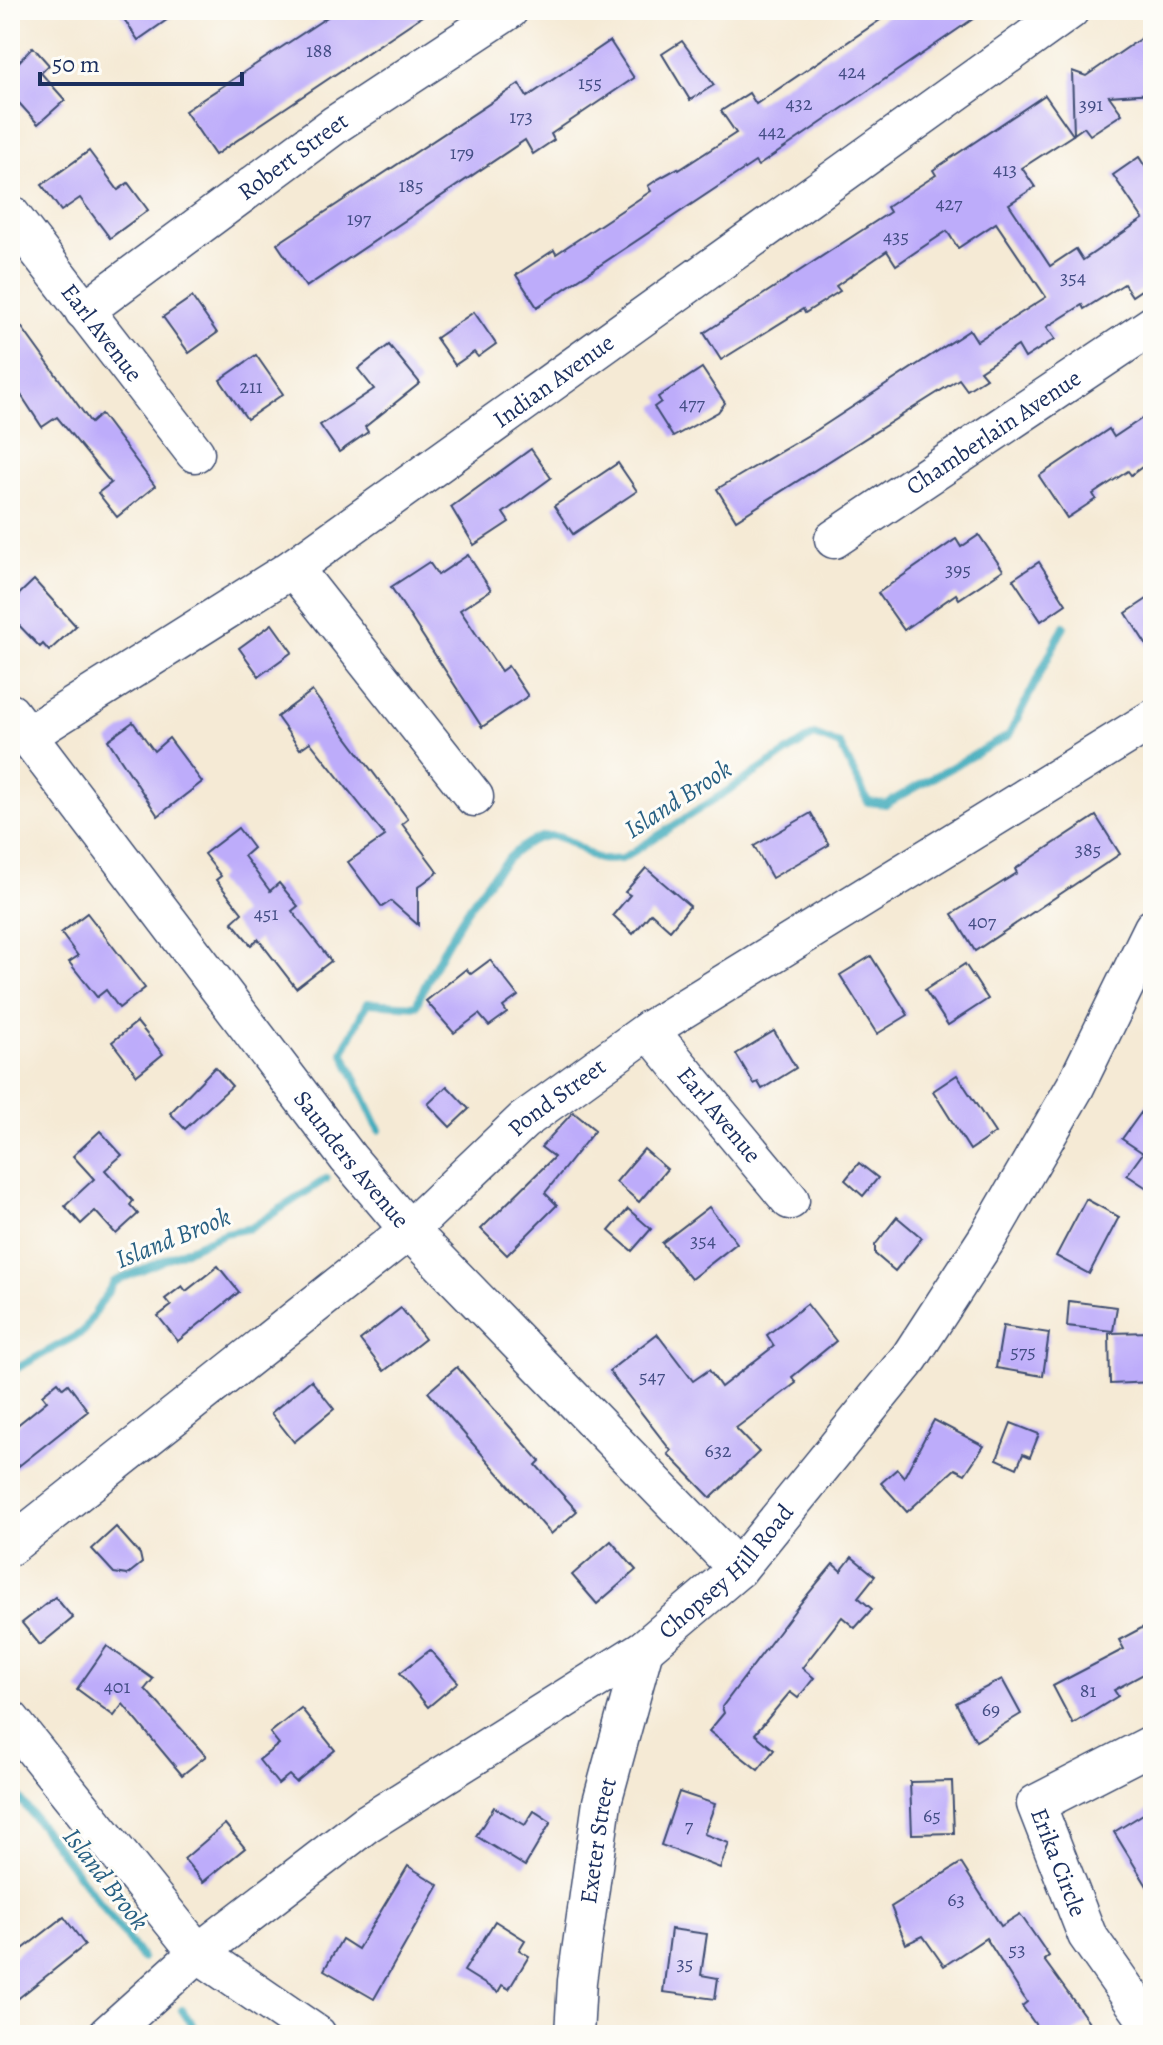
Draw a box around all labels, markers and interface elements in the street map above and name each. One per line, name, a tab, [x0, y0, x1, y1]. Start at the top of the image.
scale bar	[40, 36, 242, 86]
house number: 188	[306, 37, 332, 64]
text: 50 m	[52, 48, 100, 80]
house number: 424	[838, 58, 866, 85]
house number: 155	[578, 69, 602, 96]
house number: 432	[786, 90, 813, 117]
house number: 391	[1079, 91, 1103, 118]
house number: 173	[509, 103, 533, 130]
street label: Robert Street	[231, 104, 354, 208]
house number: 442	[758, 118, 786, 145]
house number: 179	[450, 139, 474, 166]
house number: 413	[993, 156, 1017, 183]
house number: 185	[398, 172, 424, 199]
house number: 427	[936, 190, 963, 217]
house number: 197	[347, 205, 372, 232]
house number: 435	[883, 223, 909, 250]
house number: 354	[1060, 264, 1086, 291]
street label: Earl Avenue	[54, 277, 150, 388]
street label: Indian Avenue	[487, 327, 621, 435]
street label: Chamberlain Avenue	[900, 362, 1087, 502]
house number: 211	[239, 373, 263, 400]
house number: 477	[679, 390, 706, 417]
house number: 395	[945, 556, 971, 583]
water label: Island Brook	[618, 751, 738, 847]
house number: 385	[1075, 836, 1101, 863]
house number: 451	[254, 900, 278, 927]
house number: 407	[968, 908, 997, 935]
street label: Pond Street	[501, 1050, 612, 1143]
street label: Earl Avenue	[670, 1060, 769, 1170]
street label: Saunders Avenue	[286, 1084, 417, 1235]
water label: Island Brook	[110, 1199, 236, 1277]
house number: 354	[690, 1227, 716, 1254]
house number: 575	[1010, 1338, 1036, 1365]
house number: 547	[639, 1363, 666, 1390]
house number: 632	[704, 1437, 732, 1464]
street label: Chopsey Hill Road	[651, 1497, 801, 1646]
house number: 401	[104, 1673, 130, 1700]
house number: 81	[1080, 1677, 1096, 1704]
house number: 69	[982, 1696, 1000, 1723]
street label: Exeter Street	[572, 1774, 624, 1906]
house number: 65	[923, 1802, 941, 1829]
street label: Erika Circle	[1023, 1803, 1094, 1921]
house number: 7	[685, 1812, 694, 1839]
water label: Island Brook	[55, 1821, 157, 1937]
house number: 63	[947, 1886, 965, 1913]
house number: 53	[1009, 1936, 1025, 1963]
house number: 35	[677, 1950, 693, 1977]

